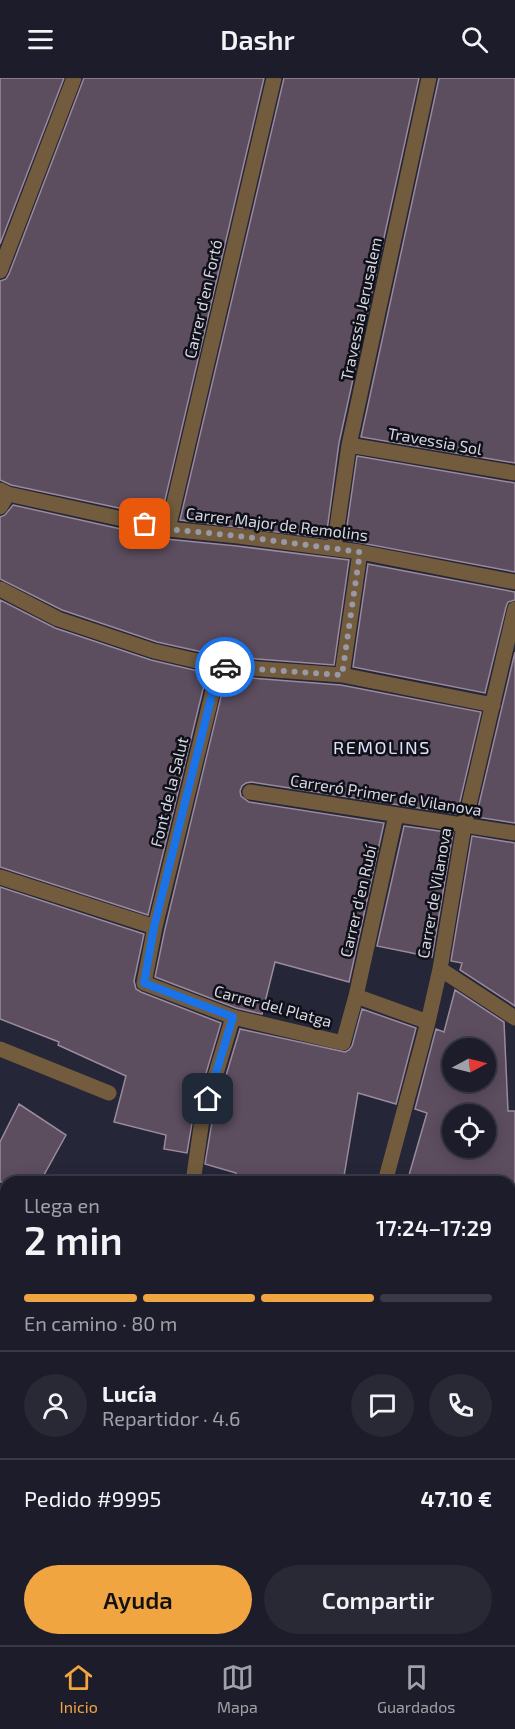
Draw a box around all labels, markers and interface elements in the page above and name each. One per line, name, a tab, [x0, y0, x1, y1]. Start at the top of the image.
icon: menu	[24, 23, 57, 56]
text: Dashr	[220, 23, 295, 55]
icon: search	[458, 23, 491, 56]
street label: Travessia Jerusalem	[336, 235, 385, 382]
street label: Carrer d'en Fortó	[180, 238, 225, 360]
street label: Travessia Sol	[386, 423, 484, 458]
pin	[119, 498, 170, 549]
street label: Carrer Major de Remolins	[185, 503, 369, 545]
icon: bag	[128, 507, 161, 540]
courier	[195, 637, 255, 697]
icon: car	[209, 651, 242, 684]
street label: Font de la Salut	[146, 735, 191, 849]
district label: REMOLINS	[333, 736, 431, 758]
street label: Carreró Primer de Vilanova	[289, 770, 483, 819]
street label: Carrer de Vilanova	[413, 826, 454, 960]
street label: Carrer d'en Rubí	[335, 842, 380, 959]
street label: Carrer del Platga	[212, 981, 334, 1030]
north arrow	[442, 1038, 496, 1092]
map controls	[442, 1038, 496, 1158]
pin	[182, 1073, 233, 1124]
icon: home	[191, 1082, 224, 1115]
button: locate	[442, 1104, 496, 1158]
text: Llega en	[24, 1193, 100, 1217]
text: 17:24–17:29	[376, 1214, 492, 1240]
text: 2 min	[24, 1216, 123, 1263]
text: En camino · 80 m	[24, 1311, 177, 1335]
button: person	[24, 1374, 87, 1437]
button: chat	[351, 1374, 414, 1437]
button: phone	[429, 1374, 492, 1437]
text: Lucía	[102, 1380, 157, 1406]
text: Repartidor · 4.6	[102, 1406, 241, 1430]
text: Pedido #9995	[24, 1485, 161, 1511]
text: 47.10 €	[421, 1485, 492, 1511]
button: Ayuda	[24, 1565, 252, 1634]
button: Compartir	[264, 1565, 492, 1634]
tab: Inicio	[60, 1661, 98, 1716]
tab: Mapa	[217, 1661, 258, 1716]
tab: Guardados	[377, 1661, 455, 1716]

